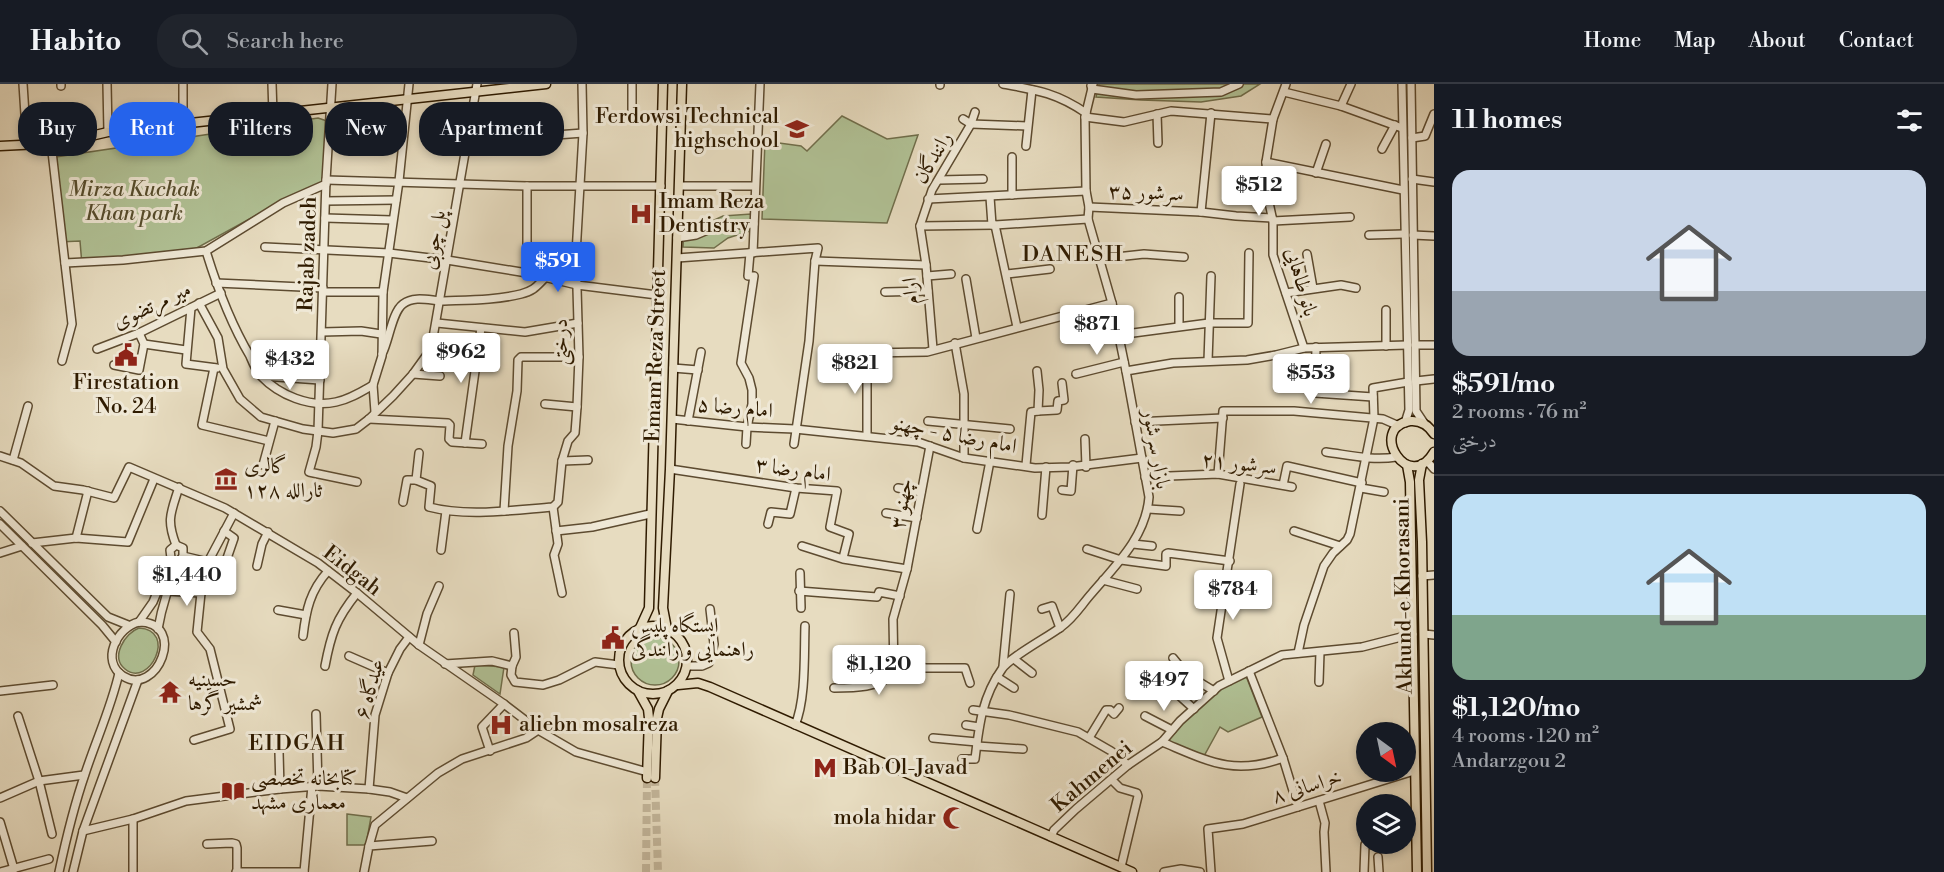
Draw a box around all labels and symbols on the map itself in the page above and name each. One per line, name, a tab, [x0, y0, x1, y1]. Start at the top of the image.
place label: Ferdowsi Technical highschool	[595, 104, 779, 154]
school or university icon: Ferdowsi Technical highschool	[784, 116, 810, 142]
street label: رانندگان	[907, 127, 958, 189]
pin: $512	[1223, 166, 1295, 217]
park label: Mirza Kuchak Khan park	[68, 177, 200, 227]
street label: سرشور ۳۵	[1108, 179, 1184, 207]
place label: Imam Reza Dentistry	[659, 189, 765, 239]
street label: Rajab zadeh	[293, 196, 323, 312]
hospital icon: Imam Reza Dentistry	[628, 201, 654, 227]
street label: پل چوبی	[416, 207, 453, 272]
district label: DANESH	[1022, 241, 1124, 268]
pin: $591	[522, 242, 594, 293]
street label: بانو طاهایی	[1279, 244, 1323, 320]
street label: Emam Reza Street	[640, 268, 672, 443]
street label: ارام	[897, 276, 929, 306]
street label: میر مرتضوی	[109, 277, 196, 336]
pin: $871	[1061, 305, 1133, 356]
street label: درختی	[548, 319, 575, 365]
pin: $962	[425, 333, 497, 384]
pin: $432	[254, 340, 326, 391]
public building icon: Firestation No. 24	[113, 342, 139, 368]
pin: $821	[819, 344, 891, 395]
pin: $553	[1275, 354, 1347, 405]
place label: Firestation No. 24	[73, 370, 180, 420]
street label: امام رضا ۵	[696, 392, 774, 428]
street label: بازار سرشور	[1136, 405, 1176, 491]
street label: امام رضا ۵ - چهنو	[886, 410, 1019, 464]
street label: سرشور ۲۱	[1200, 447, 1278, 481]
street label: امام رضا ۳	[753, 452, 832, 492]
place label: گالری ثارالله ۱۲۸	[244, 453, 323, 504]
museum icon: گالری ثارالله ۱۲۸	[213, 466, 239, 492]
street label: چهنو ۳	[885, 477, 919, 531]
street label: Akhund-e Khorasani	[1389, 498, 1419, 695]
street label: Eidgah	[317, 540, 387, 602]
pin: $1,440	[138, 556, 236, 607]
pin: $784	[1197, 570, 1269, 621]
place label: ایستگاه پلیس راهنمایی و رانندگی	[631, 612, 754, 663]
public building icon: ایستگاه پلیس راهنمایی و رانندگی	[600, 625, 626, 651]
pin: $1,120	[830, 645, 928, 696]
street label: عیدگاه ۶	[348, 656, 391, 722]
pin: $497	[1128, 661, 1200, 712]
place label: حسینیه شمشیر گرها	[188, 667, 262, 717]
temple icon: حسینیه شمشیر گرها	[157, 679, 183, 705]
hospital icon: aliebn mosalreza	[488, 712, 514, 738]
place label: aliebn mosalreza	[519, 712, 679, 738]
north arrow	[1356, 722, 1416, 782]
district label: EIDGAH	[248, 730, 346, 757]
street label: Kahmenei	[1046, 735, 1138, 819]
metro station icon: Bab Ol-Javad	[812, 755, 838, 781]
place label: Bab Ol-Javad	[842, 755, 967, 781]
street label: خراسانی ۸	[1269, 764, 1345, 810]
place label: کتابخانه تخصصی معماری مشهد	[251, 766, 357, 816]
library icon: کتابخانه تخصصی معماری مشهد	[220, 778, 246, 804]
place label: mola hidar	[834, 805, 936, 831]
mosque icon: mola hidar	[941, 805, 967, 831]

